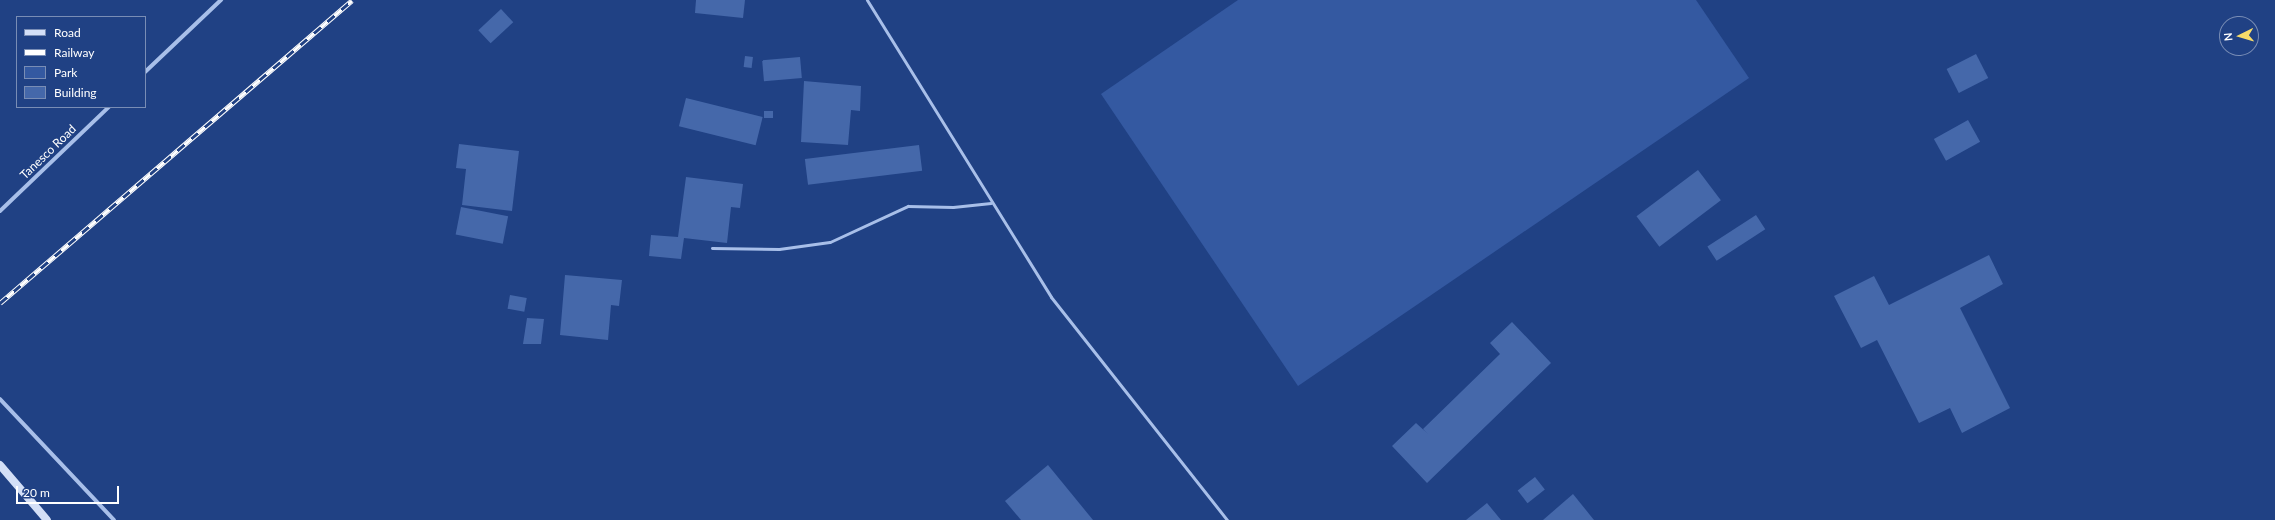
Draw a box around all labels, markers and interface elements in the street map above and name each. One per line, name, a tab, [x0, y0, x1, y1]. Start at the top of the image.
legend	[16, 16, 146, 108]
north arrow	[2219, 16, 2259, 56]
text: Road	[54, 25, 81, 40]
text: N	[2221, 32, 2234, 42]
text: Railway	[54, 45, 94, 60]
text: Park	[54, 65, 77, 80]
text: Building	[54, 85, 97, 100]
street label: Tanesco Road	[17, 122, 79, 182]
scale bar	[18, 478, 121, 504]
text: 20 m	[23, 485, 50, 500]

